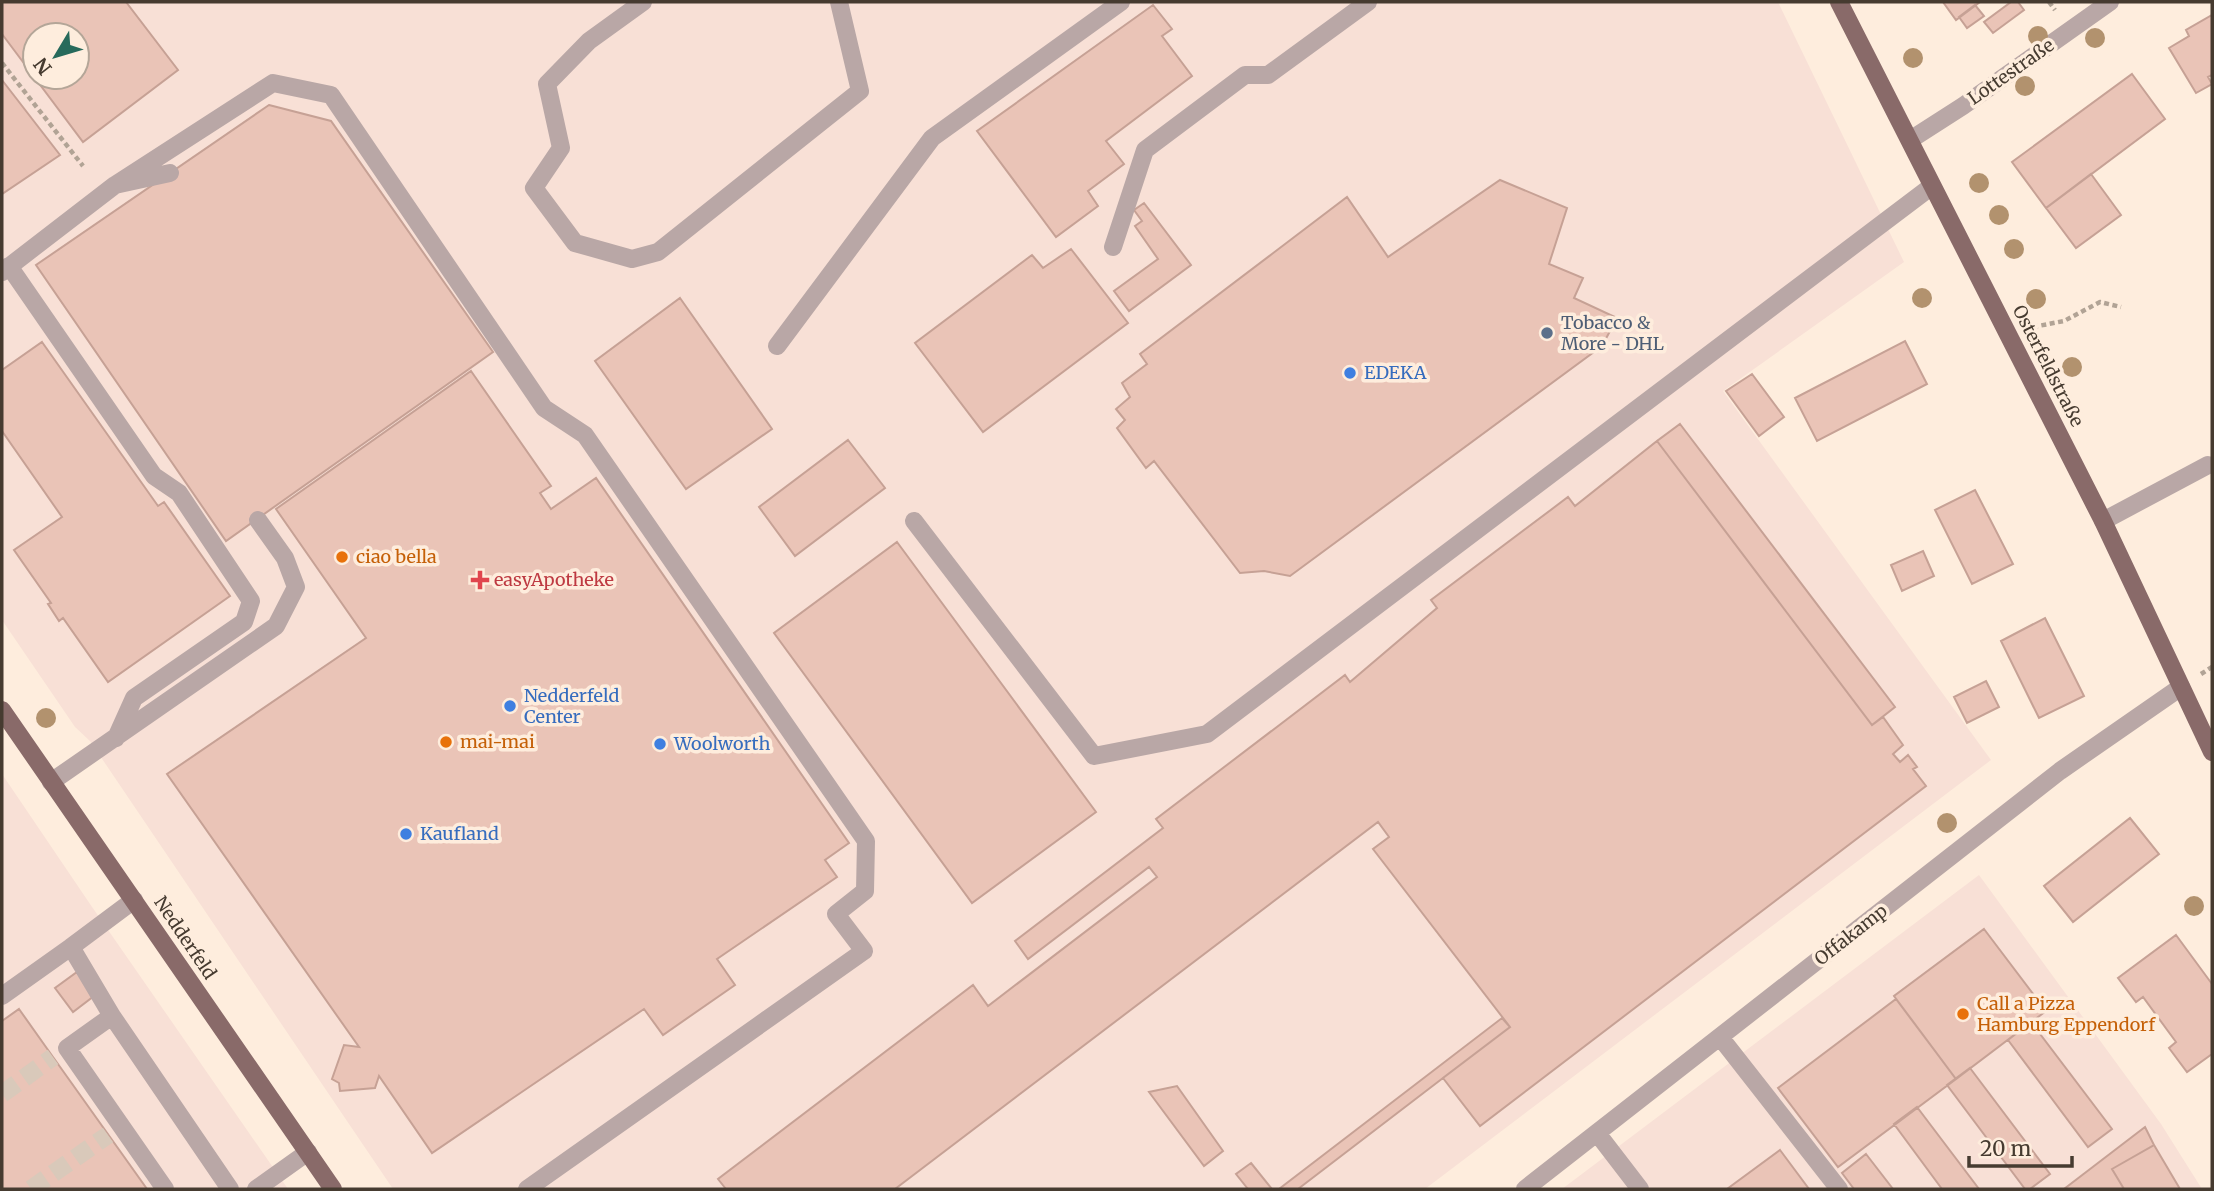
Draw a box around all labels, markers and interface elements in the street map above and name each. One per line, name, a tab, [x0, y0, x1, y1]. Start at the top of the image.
north arrow	[21, 21, 91, 91]
street label: Lottestraße	[1963, 33, 2058, 110]
text: N	[29, 53, 57, 80]
street label: Osterfeldstraße	[2008, 301, 2089, 430]
place label: Tobacco & More - DHL	[1561, 311, 1664, 355]
marker: Tobacco & More - DHL	[1539, 325, 1555, 341]
place label: EDEKA	[1364, 361, 1427, 384]
marker: EDEKA	[1342, 365, 1358, 381]
place label: ciao bella	[356, 545, 437, 568]
marker: ciao bella	[334, 549, 350, 565]
place label: easyApotheke	[494, 568, 614, 591]
marker: easyApotheke	[472, 572, 488, 588]
place label: Nedderfeld Center	[524, 684, 619, 728]
marker: Nedderfeld Center	[502, 698, 518, 714]
place label: mai-mai	[460, 730, 535, 753]
place label: Woolworth	[673, 732, 770, 755]
marker: mai-mai	[438, 734, 454, 750]
marker: Woolworth	[652, 736, 668, 752]
place label: Kaufland	[420, 822, 499, 845]
marker: Kaufland	[398, 826, 414, 842]
street label: Nedderfeld	[149, 892, 222, 984]
street label: Offakamp	[1810, 899, 1892, 970]
place label: Call a Pizza Hamburg Eppendorf	[1977, 992, 2156, 1036]
marker: Call a Pizza Hamburg Eppendorf	[1955, 1006, 1971, 1022]
scale bar	[1969, 1124, 2072, 1168]
text: 20 m	[1980, 1135, 2032, 1162]

